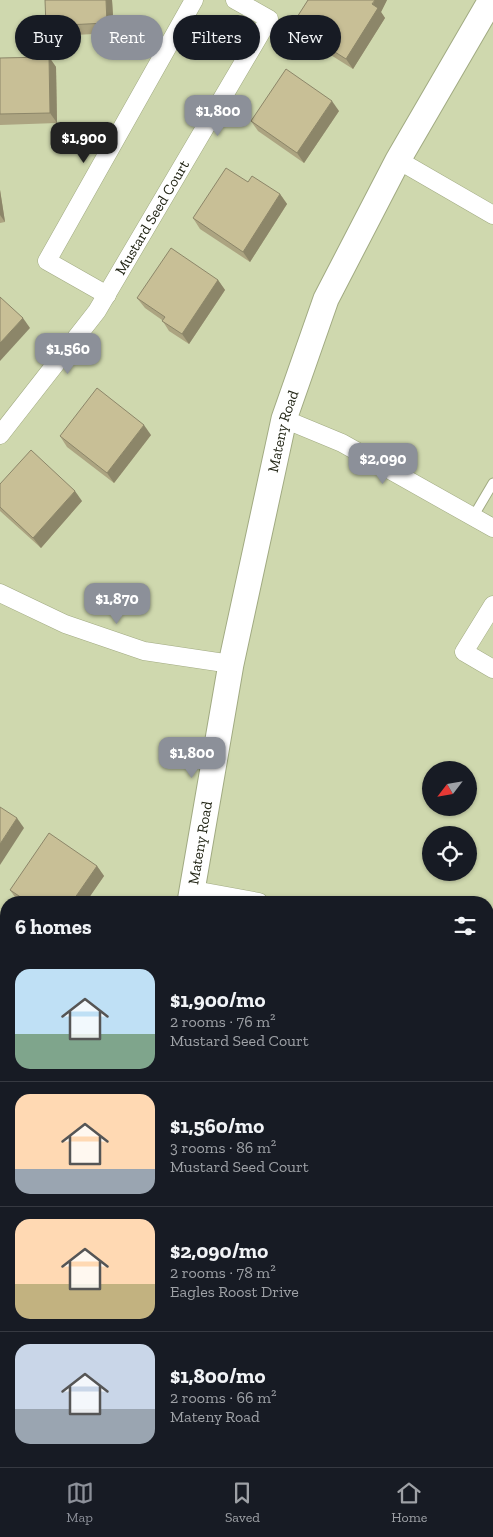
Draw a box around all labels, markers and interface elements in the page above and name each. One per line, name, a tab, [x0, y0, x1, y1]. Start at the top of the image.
chip: Buy	[15, 15, 81, 60]
chip: Rent	[91, 15, 163, 60]
chip: Filters	[173, 15, 260, 60]
chip: New	[270, 15, 341, 60]
pin: $1,800	[177, 94, 259, 137]
text: $1,800	[196, 101, 240, 120]
pin: $1,900	[43, 121, 125, 164]
text: $1,900	[62, 128, 106, 147]
street label: Mustard Seed Court	[111, 156, 193, 278]
pin: $1,560	[27, 332, 109, 375]
text: $1,560	[46, 339, 90, 358]
street label: Mateny Road	[264, 387, 303, 474]
pin: $2,090	[342, 442, 424, 485]
text: $2,090	[360, 449, 407, 468]
pin: $1,870	[76, 582, 158, 625]
text: $1,870	[95, 589, 139, 608]
pin: $1,800	[151, 736, 233, 779]
text: $1,800	[170, 743, 214, 762]
north arrow	[422, 761, 478, 816]
map controls	[422, 761, 477, 881]
street label: Mateny Road	[184, 799, 216, 886]
button: locate	[422, 826, 477, 881]
icon: filters	[451, 912, 479, 940]
text: 6 homes	[15, 914, 92, 939]
text: $1,900/mo	[170, 987, 265, 1012]
icon: home	[55, 989, 115, 1049]
text: 2 rooms · 76 m²	[170, 1012, 276, 1031]
text: Mustard Seed Court	[170, 1031, 309, 1050]
text: $1,560/mo	[170, 1113, 264, 1138]
icon: home	[55, 1114, 115, 1174]
text: 3 rooms · 86 m²	[170, 1138, 276, 1157]
text: Mustard Seed Court	[170, 1157, 309, 1176]
text: $2,090/mo	[170, 1238, 268, 1263]
icon: home	[55, 1239, 115, 1299]
text: 2 rooms · 78 m²	[170, 1263, 276, 1282]
text: Eagles Roost Drive	[170, 1282, 299, 1301]
text: $1,800/mo	[170, 1363, 265, 1388]
icon: home	[55, 1364, 115, 1424]
text: 2 rooms · 66 m²	[170, 1388, 277, 1407]
text: Mateny Road	[170, 1407, 260, 1426]
tab: Map	[66, 1479, 94, 1526]
tab: Saved	[225, 1479, 260, 1526]
tab: Home	[391, 1479, 427, 1526]

